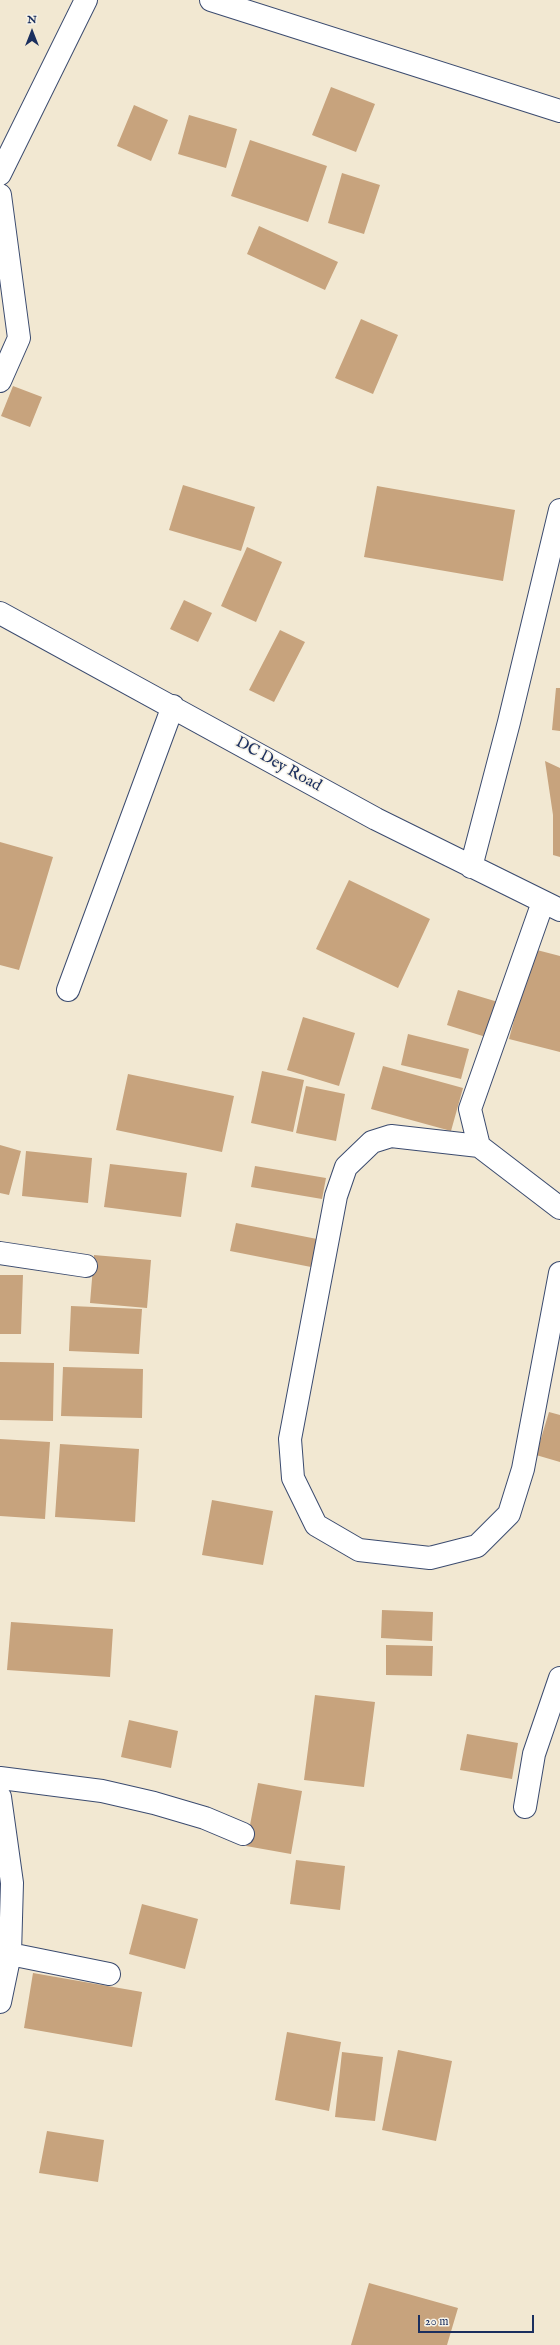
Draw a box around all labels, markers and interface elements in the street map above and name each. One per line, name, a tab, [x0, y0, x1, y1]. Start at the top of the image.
north arrow	[12, 12, 52, 52]
text: N	[27, 13, 37, 27]
street label: DC Dey Road	[232, 733, 324, 797]
scale bar	[420, 2307, 536, 2333]
text: 20 m	[425, 2314, 448, 2329]

